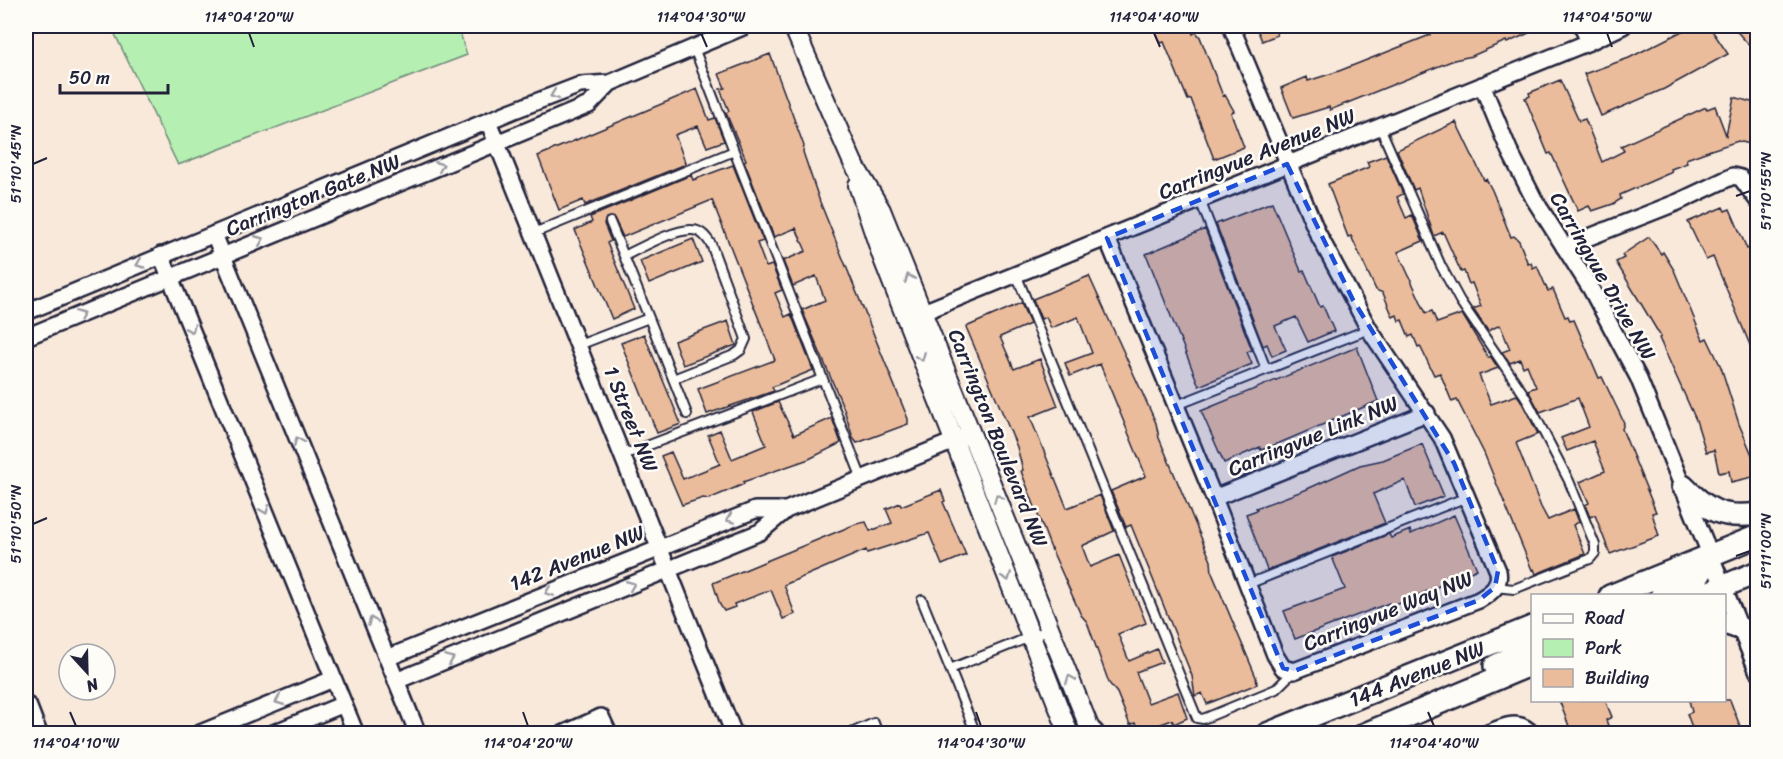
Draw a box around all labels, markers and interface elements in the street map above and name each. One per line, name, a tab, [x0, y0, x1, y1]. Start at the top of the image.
text: 114°04'20"W	[204, 4, 294, 30]
text: 114°04'30"W	[657, 4, 746, 30]
text: 114°04'40"W	[1109, 4, 1199, 30]
text: 114°04'50"W	[1562, 4, 1652, 30]
scale bar	[60, 57, 168, 95]
text: 50 m	[69, 62, 110, 94]
one-way arrow	[549, 88, 560, 100]
street label: Carringvue Avenue NW	[1152, 97, 1362, 211]
text: 51°10'45"N	[3, 124, 29, 203]
street label: Carrington Gate NW	[220, 143, 406, 247]
text: 51°10'55"N	[1753, 151, 1779, 230]
one-way arrow	[434, 161, 445, 173]
street label: Carringvue Drive NW	[1539, 184, 1667, 368]
one-way arrow	[253, 235, 264, 247]
one-way arrow	[136, 257, 147, 269]
one-way arrow	[904, 274, 916, 285]
one-way arrow	[73, 310, 84, 322]
one-way arrow	[184, 323, 197, 334]
street label: Carrington Boulevard NW	[937, 323, 1059, 554]
one-way arrow	[913, 351, 926, 361]
street label: 1 Street NW	[592, 360, 670, 479]
street label: Carringvue Link NW	[1222, 384, 1404, 488]
one-way arrow	[293, 436, 305, 447]
text: 51°10'50"N	[3, 484, 29, 563]
one-way arrow	[993, 493, 1005, 504]
one-way arrow	[258, 504, 270, 515]
one-way arrow	[725, 512, 735, 525]
text: 51°11'00"N	[1753, 512, 1779, 589]
street label: 142 Avenue NW	[503, 513, 651, 602]
street label: Carringvue Way NW	[1297, 560, 1479, 662]
one-way arrow	[1000, 571, 1013, 582]
one-way arrow	[624, 580, 635, 592]
one-way arrow	[544, 585, 555, 597]
legend	[1531, 594, 1726, 702]
text: Road	[1585, 602, 1625, 634]
one-way arrow	[367, 616, 379, 627]
street label: 144 Avenue NW	[1343, 629, 1491, 719]
text: Park	[1585, 632, 1622, 664]
north arrow	[57, 642, 117, 702]
one-way arrow	[444, 654, 455, 666]
text: Building	[1585, 662, 1649, 694]
text: N	[81, 670, 104, 701]
one-way arrow	[1065, 674, 1077, 685]
one-way arrow	[274, 694, 285, 706]
text: 114°04'10"W	[33, 730, 120, 756]
text: 114°04'20"W	[483, 730, 573, 756]
text: 114°04'30"W	[937, 730, 1026, 756]
text: 114°04'40"W	[1389, 730, 1479, 756]

